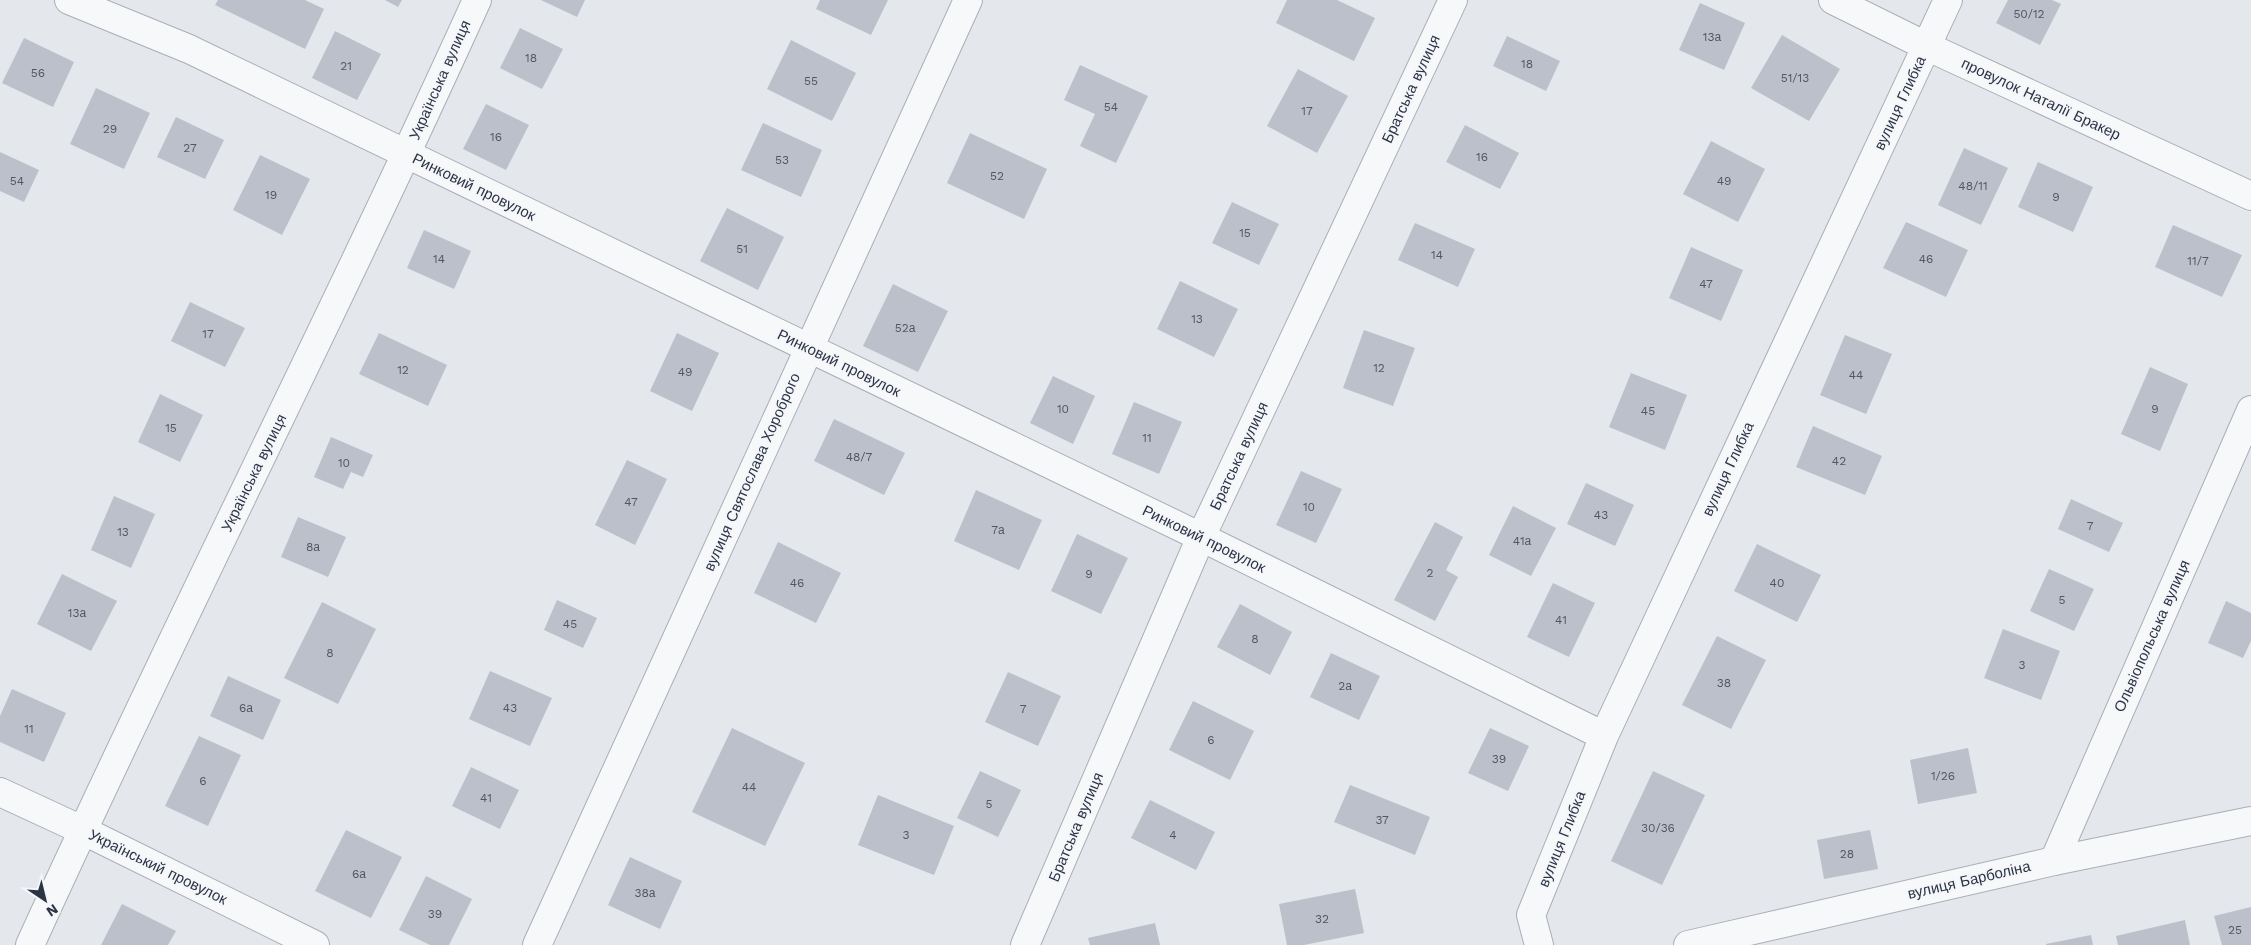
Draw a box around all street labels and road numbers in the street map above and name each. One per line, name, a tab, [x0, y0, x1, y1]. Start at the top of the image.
street label: Українська вулиця	[406, 17, 474, 143]
street label: Братська вулиця	[1378, 32, 1444, 146]
street label: вулиця Глибка	[1870, 52, 1930, 153]
street label: провулок Наталії Бракер	[1958, 54, 2124, 144]
street label: Ринковий провулок	[409, 149, 539, 225]
street label: Ринковий провулок	[774, 325, 904, 401]
street label: вулиця Святослава Хороброго	[700, 370, 804, 574]
street label: Братська вулиця	[1206, 399, 1272, 513]
street label: Українська вулиця	[218, 411, 290, 535]
street label: вулиця Глибка	[1698, 418, 1758, 519]
street label: Ринковий провулок	[1139, 501, 1269, 577]
street label: Ольвіопольська вулиця	[2110, 557, 2194, 715]
street label: Братська вулиця	[1045, 770, 1107, 884]
street label: вулиця Глибка	[1535, 788, 1590, 890]
street label: Український провулок	[86, 826, 231, 909]
street label: вулиця Барболіна	[1906, 857, 2033, 903]

